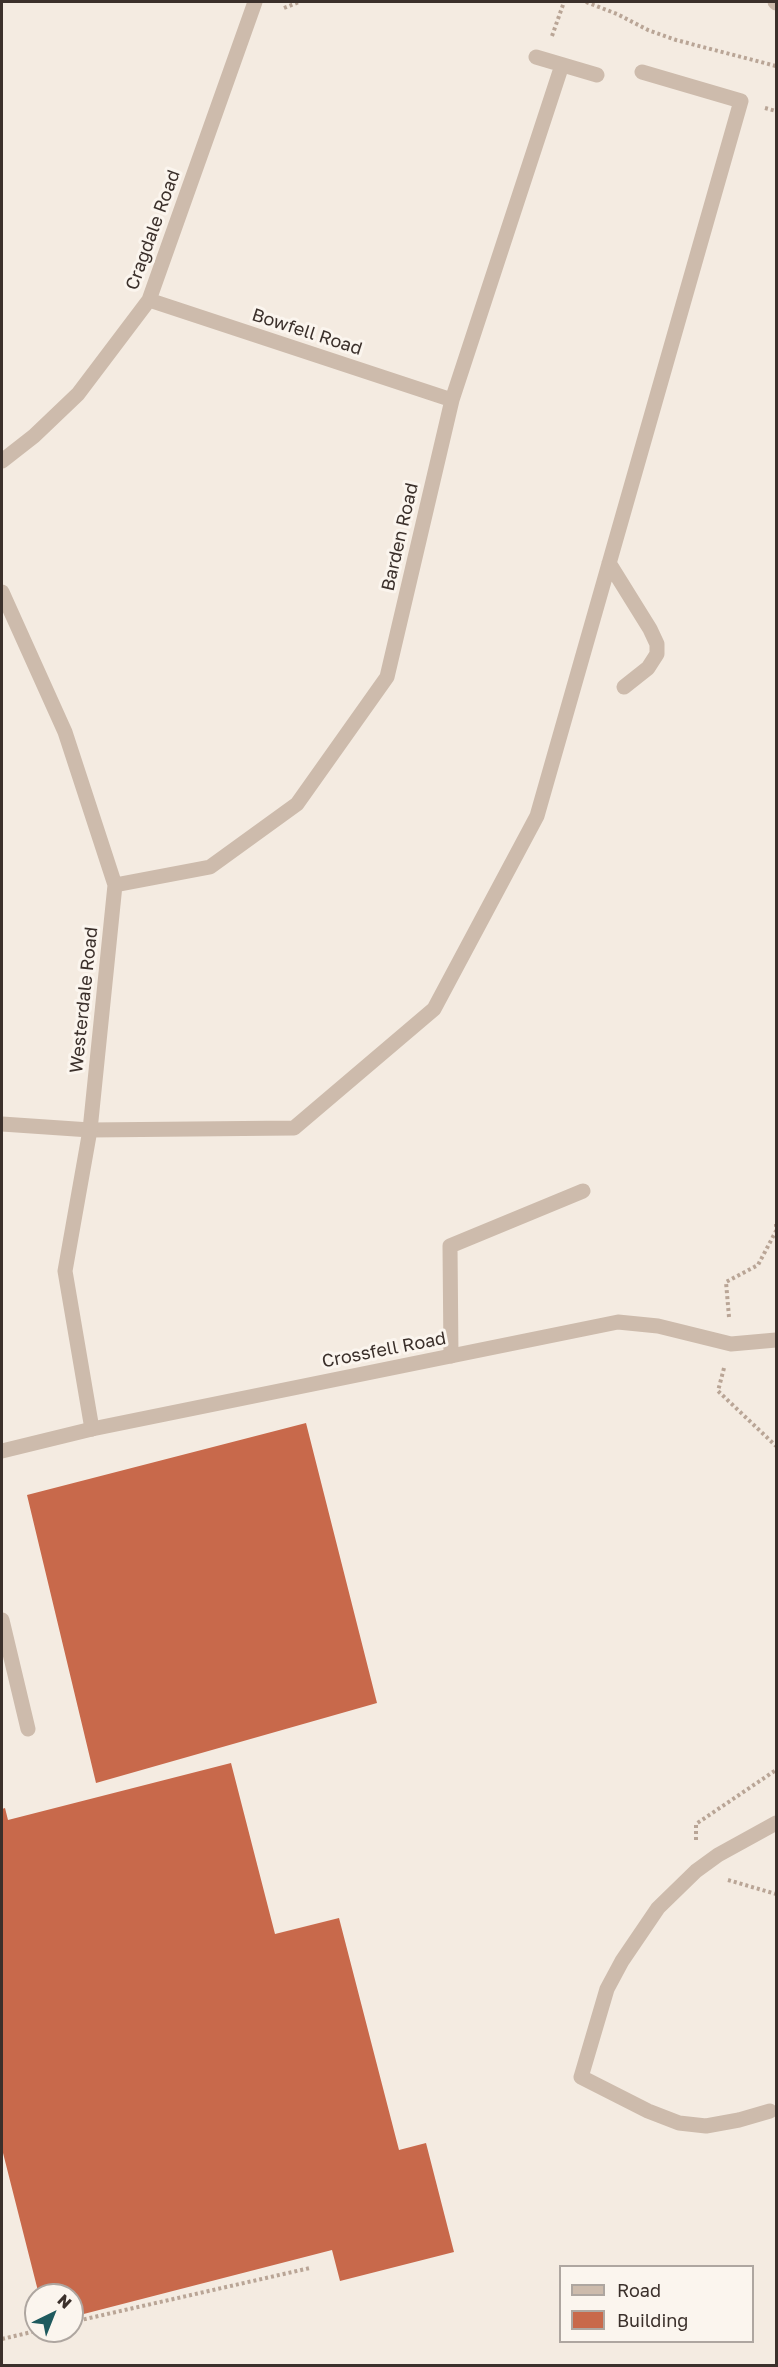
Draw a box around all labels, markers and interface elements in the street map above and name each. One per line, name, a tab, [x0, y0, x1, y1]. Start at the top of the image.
street label: Cragdale Road	[121, 167, 185, 293]
street label: Bowfell Road	[249, 304, 365, 360]
street label: Barden Road	[377, 481, 423, 593]
street label: Westerdale Road	[66, 926, 102, 1074]
street label: Crossfell Road	[320, 1327, 448, 1373]
legend	[559, 2265, 754, 2343]
text: Road	[617, 2279, 661, 2301]
north arrow	[24, 2283, 84, 2343]
text: N	[54, 2290, 76, 2313]
text: Building	[617, 2309, 688, 2331]

